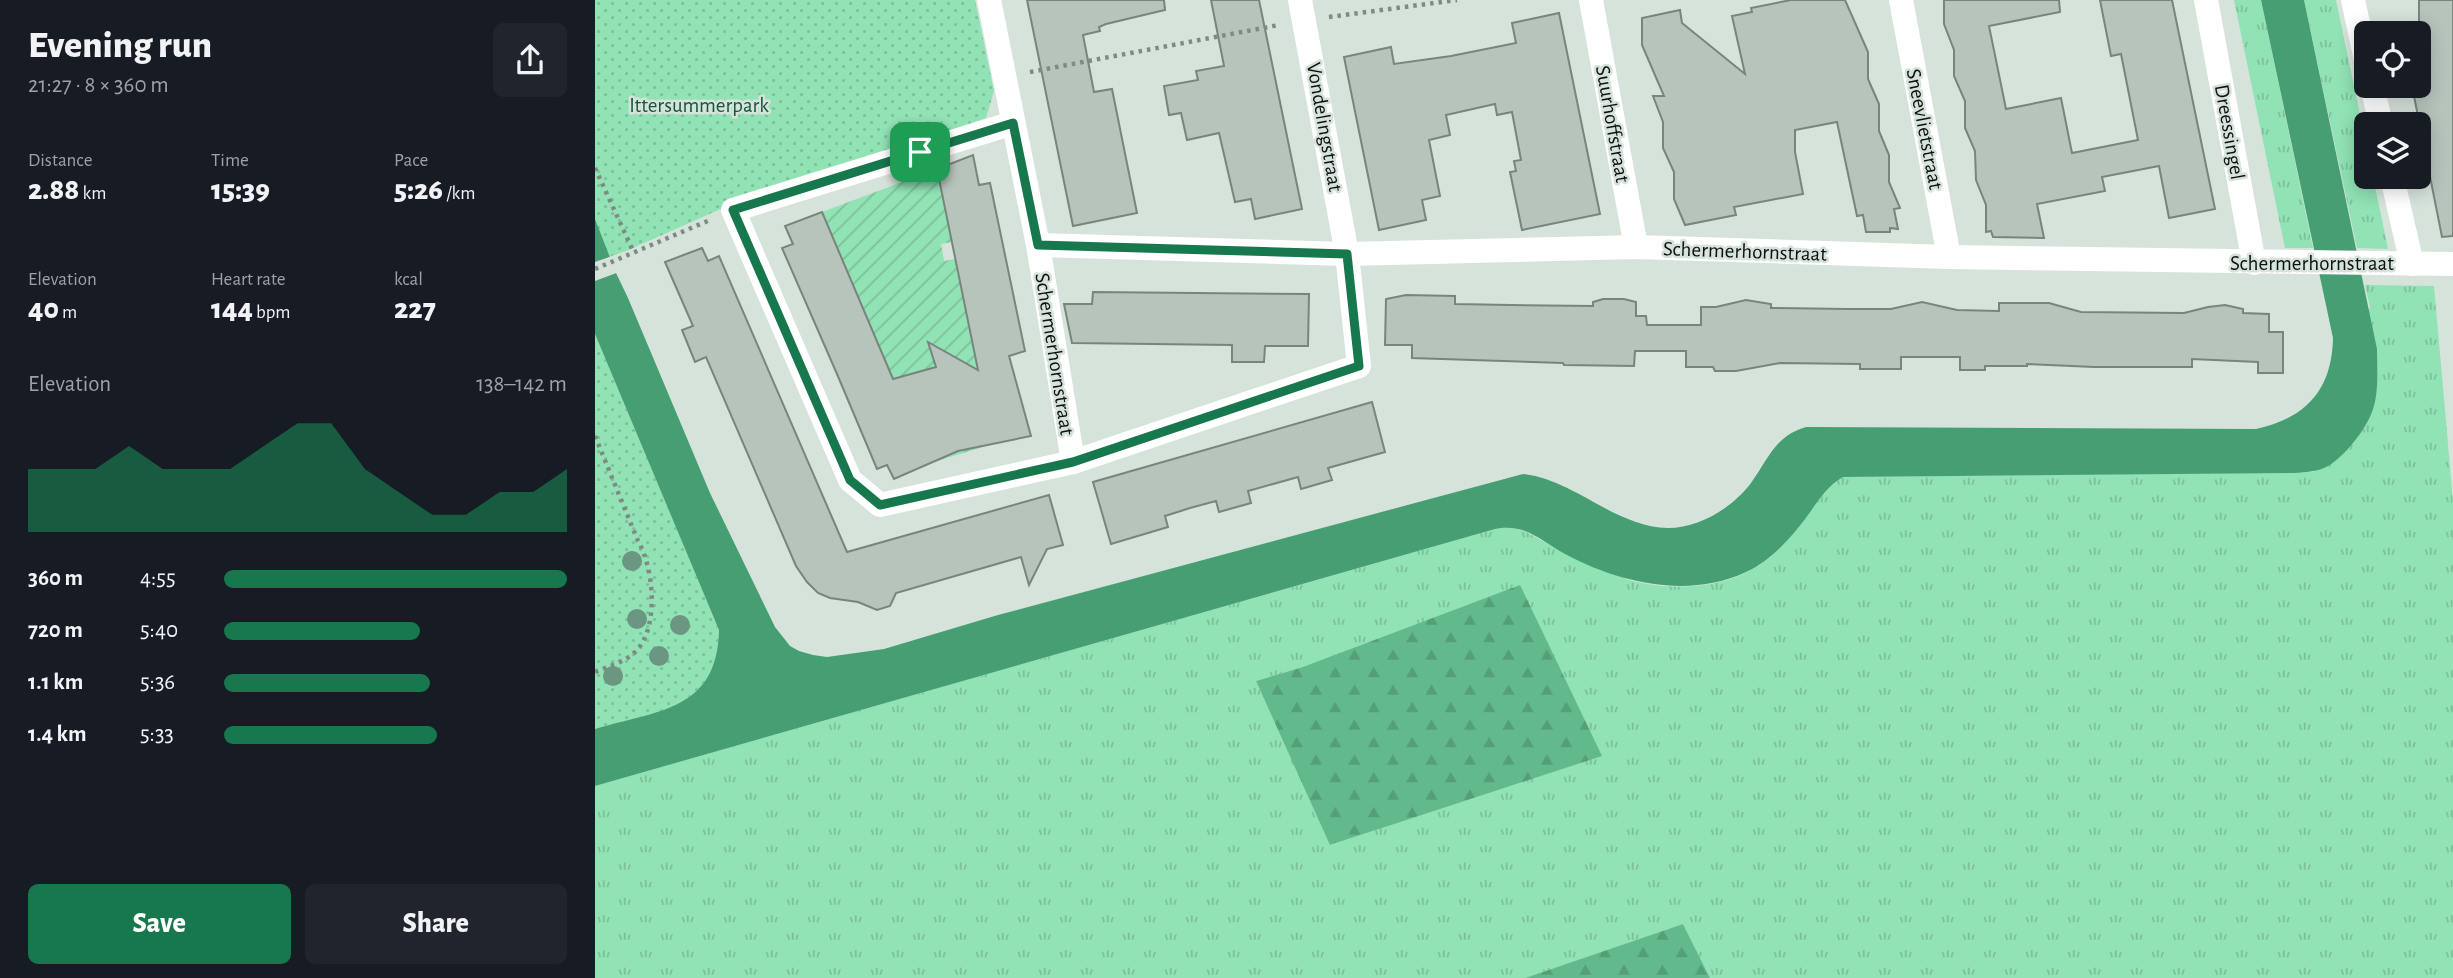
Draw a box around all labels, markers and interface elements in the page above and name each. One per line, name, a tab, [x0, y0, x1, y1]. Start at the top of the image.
map controls	[2354, 21, 2431, 189]
button: locate	[2354, 21, 2431, 98]
button: share	[493, 23, 567, 97]
text: Evening run	[28, 27, 212, 65]
street label: Vondelingstraat	[1303, 61, 1346, 194]
street label: Suurhoffstraat	[1592, 64, 1633, 185]
street label: Sneevlietstraat	[1903, 67, 1947, 192]
text: 21:27 · 8 × 360 m	[28, 74, 169, 97]
street label: Dreessingel	[2211, 83, 2248, 181]
park label: Ittersummerpark	[629, 95, 769, 116]
button: layers	[2354, 112, 2431, 189]
pin	[890, 122, 950, 182]
icon: arrive	[901, 133, 939, 171]
text: Distance	[28, 151, 92, 170]
text: Time	[211, 151, 249, 170]
text: Pace	[394, 151, 428, 170]
text: 2.88	[28, 175, 79, 205]
text: 15:39	[211, 175, 270, 205]
text: 5:26	[394, 175, 443, 205]
text: km	[79, 184, 106, 203]
text: /km	[443, 184, 475, 203]
street label: Schermerhornstraat	[1663, 238, 1828, 265]
street label: Schermerhornstraat	[2230, 253, 2394, 274]
text: Elevation	[28, 270, 97, 289]
text: Heart rate	[211, 270, 286, 289]
text: kcal	[394, 270, 423, 289]
street label: Schermerhornstraat	[1031, 271, 1078, 437]
text: 40	[28, 294, 59, 324]
text: 144	[211, 294, 253, 324]
text: 227	[394, 294, 436, 324]
text: m	[59, 303, 77, 322]
text: bpm	[253, 303, 290, 322]
text: Elevation	[28, 373, 111, 396]
text: 138–142 m	[476, 373, 567, 396]
text: 360 m	[28, 567, 83, 590]
text: 4:55	[140, 567, 176, 590]
text: 720 m	[28, 619, 83, 642]
text: 5:40	[140, 619, 178, 642]
text: 1.1 km	[28, 671, 83, 694]
text: 5:36	[140, 671, 175, 694]
text: 1.4 km	[28, 723, 87, 746]
text: 5:33	[140, 723, 174, 746]
button: Save	[28, 884, 291, 964]
button: Share	[305, 884, 567, 964]

